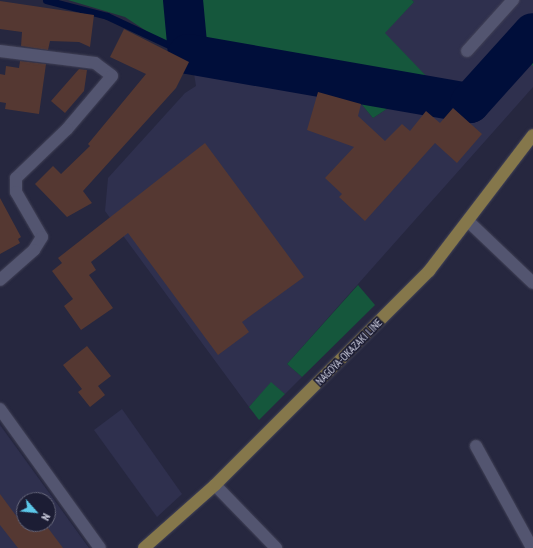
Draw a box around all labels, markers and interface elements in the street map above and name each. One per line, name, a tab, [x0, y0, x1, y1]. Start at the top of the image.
street label: NAGOYA-OKAZAKI LINE	[313, 316, 385, 388]
north arrow	[16, 492, 56, 532]
text: N	[38, 511, 53, 523]

